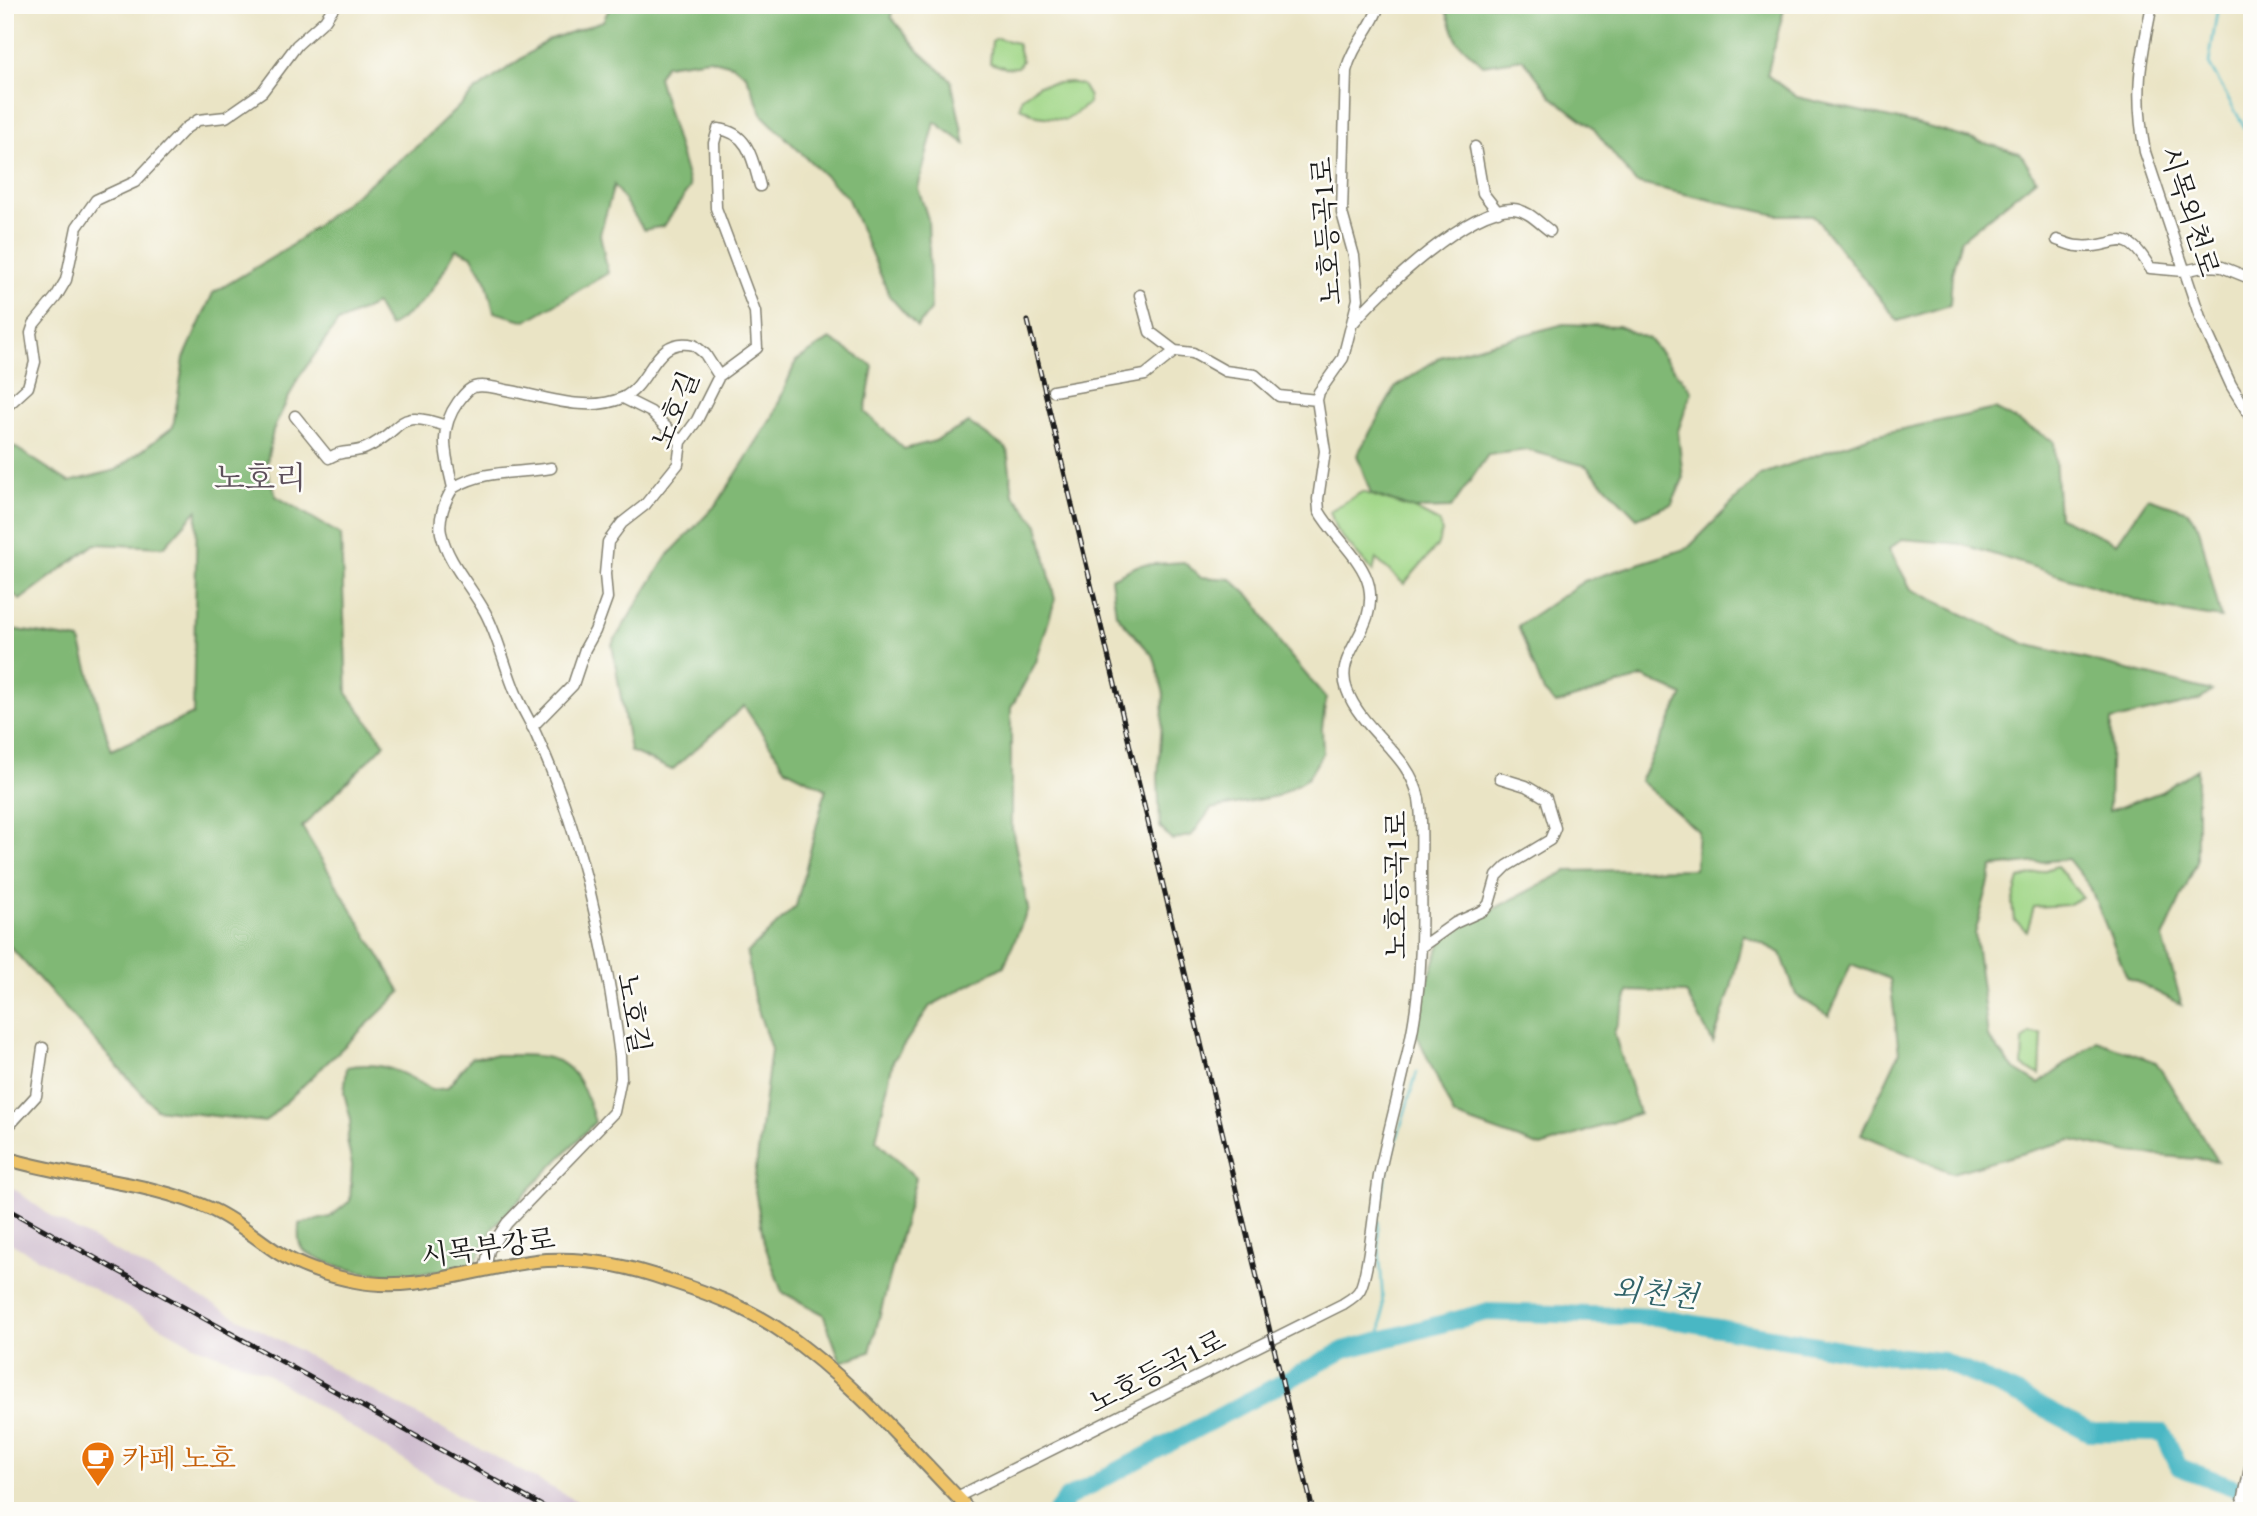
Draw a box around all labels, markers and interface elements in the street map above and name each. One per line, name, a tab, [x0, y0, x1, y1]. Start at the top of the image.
street label: 시목외천로	[2152, 141, 2228, 281]
street label: 노호등곡1로	[1303, 156, 1349, 306]
street label: 노호길	[643, 366, 707, 454]
district label: 노호리	[214, 457, 306, 499]
street label: 노호등곡1로	[1378, 811, 1414, 959]
street label: 노호길	[609, 970, 659, 1056]
street label: 시목부강로	[419, 1220, 557, 1274]
water label: 외천천	[1610, 1269, 1702, 1317]
street label: 노호등곡1로	[1083, 1321, 1231, 1421]
cafe icon: 카페 노호	[79, 1439, 117, 1488]
place label: 카페 노호	[122, 1440, 236, 1476]

